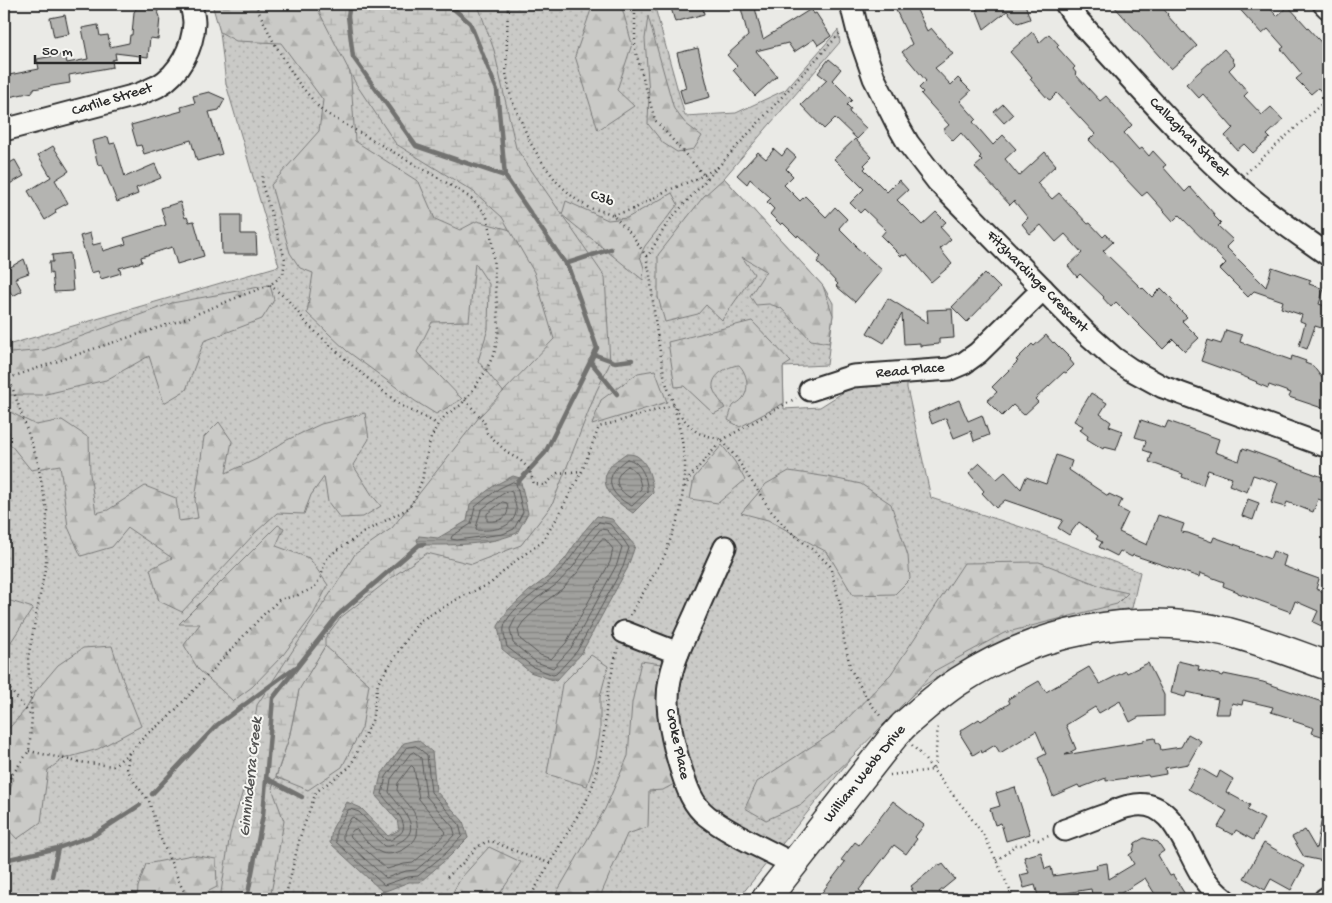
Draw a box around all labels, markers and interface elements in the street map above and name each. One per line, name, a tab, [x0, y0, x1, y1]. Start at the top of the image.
scale bar	[35, 32, 140, 64]
text: 50 m	[42, 43, 73, 61]
street label: Carlile Street	[70, 79, 156, 121]
street label: Callaghan Street	[1145, 94, 1235, 184]
street label: C3b	[588, 186, 617, 212]
street label: Fitzhardinge Crescent	[981, 226, 1093, 338]
street label: Read Place	[875, 359, 945, 383]
street label: Croke Place	[661, 707, 693, 781]
water label: Ginninderra Creek	[236, 715, 268, 837]
street label: William Webb Drive	[820, 721, 910, 827]

